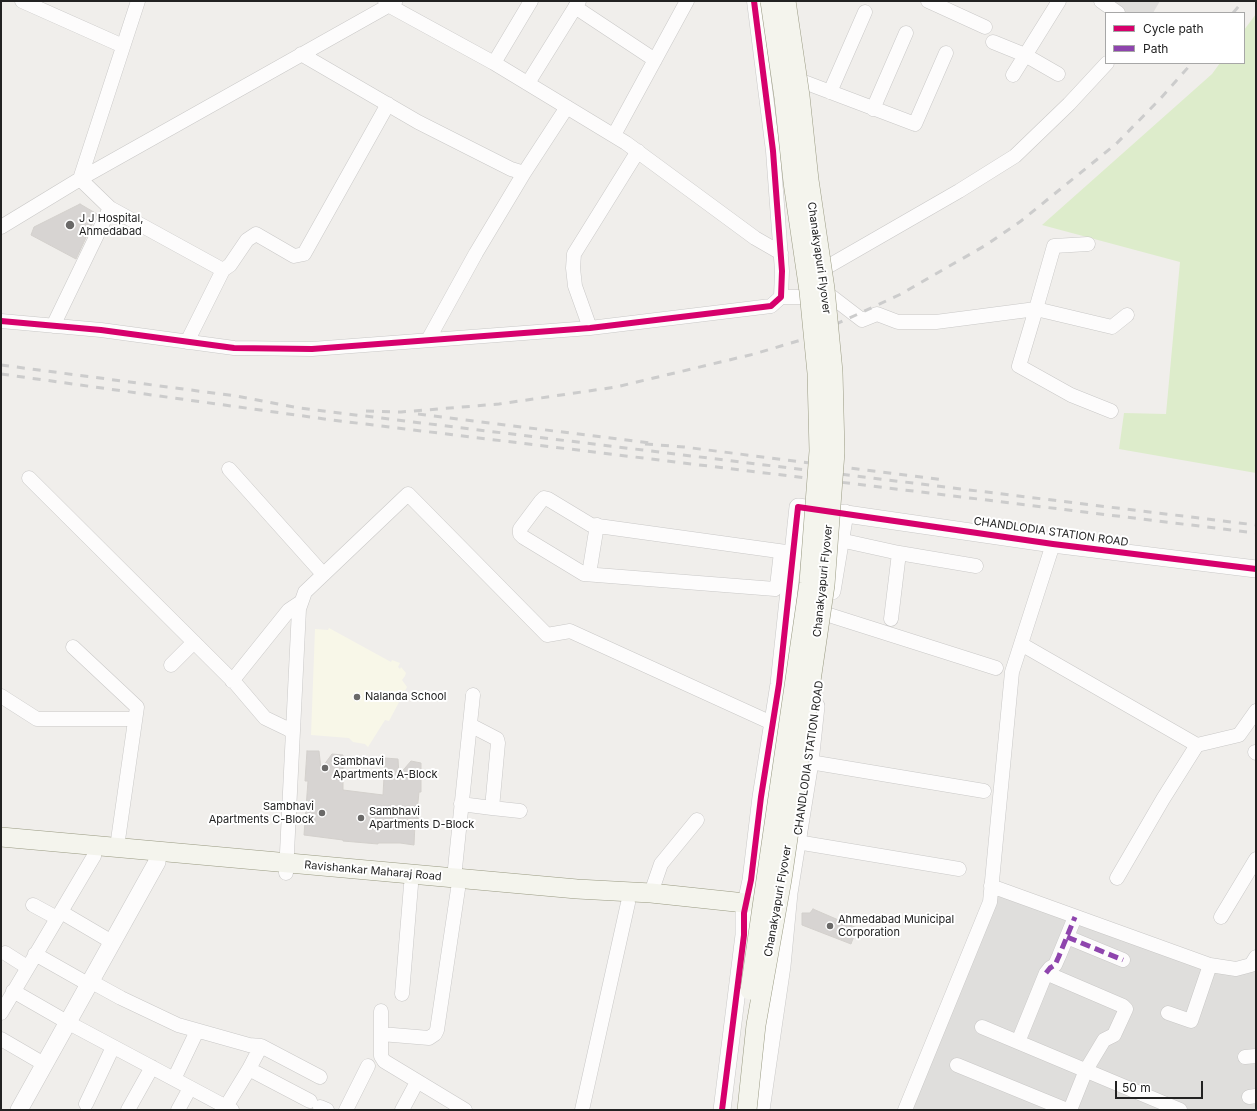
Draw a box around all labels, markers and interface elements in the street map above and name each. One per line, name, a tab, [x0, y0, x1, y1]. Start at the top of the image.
legend	[1105, 12, 1245, 64]
text: Cycle path	[1143, 21, 1204, 36]
text: Path	[1143, 41, 1168, 56]
street label: Chanakyapuri Flyover	[805, 201, 833, 315]
place label: J J Hospital, Ahmedabad	[79, 212, 143, 238]
marker: J J Hospital, Ahmedabad	[64, 219, 76, 231]
street label: CHANDLODIA STATION ROAD	[973, 515, 1129, 549]
street label: Chanakyapuri Flyover	[811, 524, 835, 638]
street label: CHANDLODIA STATION ROAD	[792, 680, 826, 836]
place label: Nalanda School	[365, 690, 447, 704]
marker: Nalanda School	[352, 692, 362, 702]
place label: Sambhavi Apartments A-Block	[333, 755, 438, 781]
marker: Sambhavi Apartments A-Block	[320, 763, 330, 773]
place label: Sambhavi Apartments C-Block	[209, 800, 314, 826]
place label: Sambhavi Apartments D-Block	[369, 805, 474, 831]
marker: Sambhavi Apartments C-Block	[317, 808, 327, 818]
marker: Sambhavi Apartments D-Block	[356, 813, 366, 823]
street label: Chanakyapuri Flyover	[762, 844, 794, 958]
street label: Ravishankar Maharaj Road	[304, 858, 442, 884]
place label: Ahmedabad Municipal Corporation	[838, 913, 954, 939]
marker: Ahmedabad Municipal Corporation	[825, 921, 835, 931]
scale bar	[1117, 1073, 1205, 1099]
text: 50 m	[1122, 1080, 1151, 1095]

